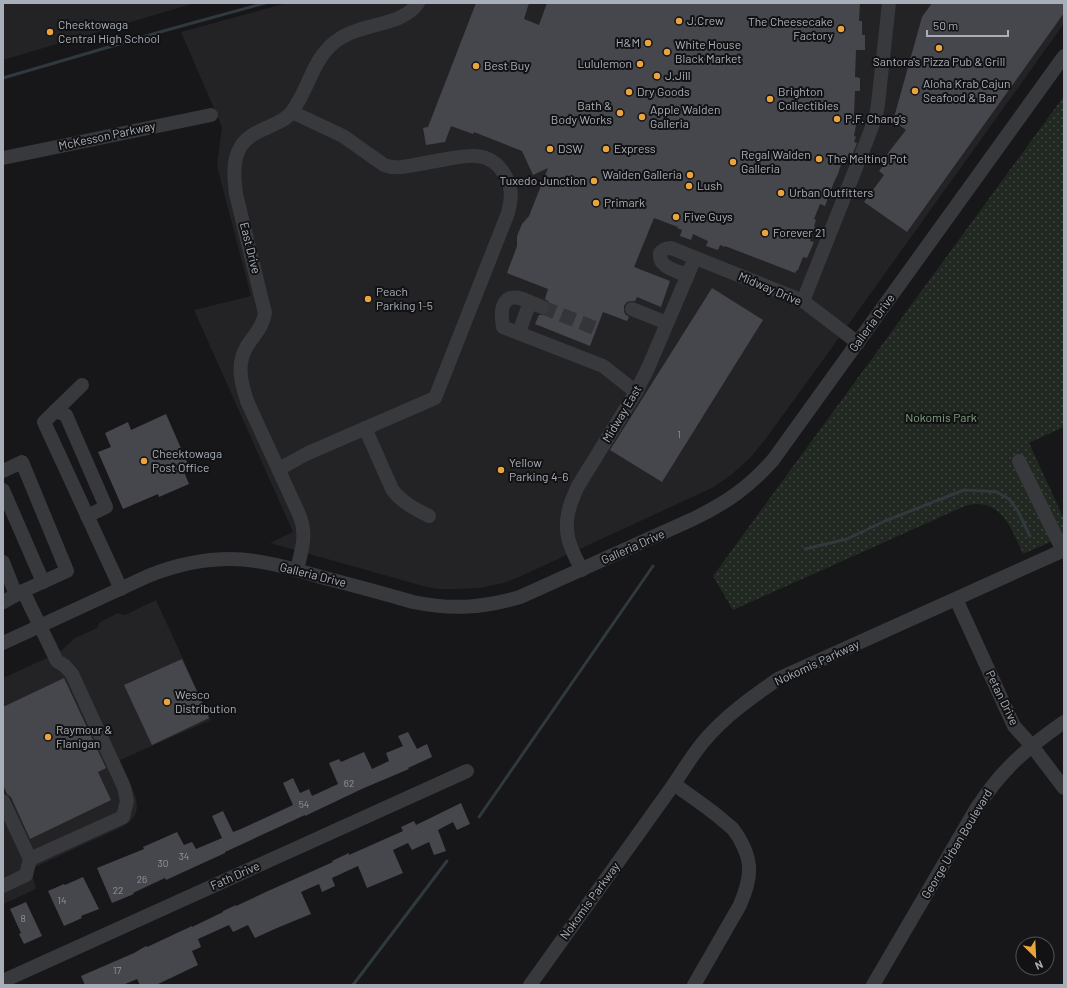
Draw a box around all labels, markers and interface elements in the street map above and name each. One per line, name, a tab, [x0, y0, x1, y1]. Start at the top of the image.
scale bar	[927, 12, 1008, 38]
place label: J.Crew	[687, 13, 724, 27]
place label: The Cheesecake Factory	[748, 14, 833, 42]
marker: J.Crew	[674, 16, 684, 26]
place label: Cheektowaga Central High School	[58, 17, 160, 45]
text: 50 m	[933, 18, 958, 32]
marker: The Cheesecake Factory	[836, 24, 846, 34]
marker: Cheektowaga Central High School	[45, 27, 55, 37]
place label: H&M	[616, 35, 640, 49]
place label: White House Black Market	[675, 37, 742, 65]
marker: H&M	[643, 38, 653, 48]
marker: Santora's Pizza Pub & Grill	[934, 43, 944, 53]
marker: White House Black Market	[662, 47, 672, 57]
place label: Santora's Pizza Pub & Grill	[873, 54, 1005, 68]
place label: Lululemon	[578, 56, 632, 70]
place label: Best Buy	[484, 58, 530, 72]
marker: Lululemon	[635, 59, 645, 69]
marker: Best Buy	[471, 61, 481, 71]
place label: J.Jill	[665, 68, 691, 82]
marker: J.Jill	[652, 71, 662, 81]
place label: Aloha Krab Cajun Seafood & Bar	[923, 76, 1011, 104]
place label: Dry Goods	[637, 84, 690, 98]
place label: Brighton Collectibles	[778, 84, 839, 112]
marker: Aloha Krab Cajun Seafood & Bar	[910, 86, 920, 96]
marker: Dry Goods	[624, 87, 634, 97]
marker: Brighton Collectibles	[765, 94, 775, 104]
place label: Bath & Body Works	[551, 98, 612, 126]
place label: Apple Walden Galleria	[650, 102, 720, 130]
marker: Bath & Body Works	[615, 108, 625, 118]
place label: P.F. Chang's	[845, 111, 907, 125]
marker: Apple Walden Galleria	[637, 112, 647, 122]
marker: P.F. Chang's	[832, 114, 842, 124]
street label: McKesson Parkway	[57, 118, 157, 152]
place label: DSW	[558, 141, 583, 155]
place label: Express	[614, 141, 656, 155]
marker: DSW	[545, 144, 555, 154]
marker: Express	[601, 144, 611, 154]
place label: Regal Walden Galleria	[741, 147, 811, 175]
place label: The Melting Pot	[827, 151, 907, 165]
marker: The Melting Pot	[814, 154, 824, 164]
marker: Regal Walden Galleria	[728, 157, 738, 167]
place label: Walden Galleria	[602, 167, 682, 181]
marker: Walden Galleria	[685, 170, 695, 180]
place label: Tuxedo Junction	[499, 173, 586, 187]
marker: Tuxedo Junction	[589, 176, 599, 186]
place label: Lush	[697, 178, 723, 192]
marker: Lush	[684, 181, 694, 191]
place label: Urban Outfitters	[789, 185, 874, 199]
marker: Urban Outfitters	[776, 188, 786, 198]
place label: Primark	[604, 195, 645, 209]
marker: Primark	[591, 198, 601, 208]
place label: Five Guys	[684, 209, 733, 223]
marker: Five Guys	[671, 212, 681, 222]
street label: East Drive	[238, 221, 264, 275]
place label: Forever 21	[773, 225, 826, 239]
marker: Forever 21	[760, 228, 770, 238]
street label: Midway Drive	[737, 268, 804, 308]
place label: Peach Parking 1-5	[376, 284, 433, 312]
street label: Galleria Drive	[846, 291, 897, 354]
marker: Peach Parking 1-5	[363, 294, 373, 304]
street label: Midway East	[599, 382, 644, 445]
park label: Nokomis Park	[905, 410, 977, 424]
house number: 1	[677, 428, 681, 440]
place label: Cheektowaga Post Office	[152, 446, 222, 474]
place label: Yellow Parking 4-6	[509, 455, 568, 483]
marker: Cheektowaga Post Office	[139, 456, 149, 466]
marker: Yellow Parking 4-6	[496, 465, 506, 475]
street label: Galleria Drive	[599, 526, 667, 566]
street label: Galleria Drive	[279, 559, 348, 589]
street label: Nokomis Parkway	[772, 636, 862, 688]
street label: Petan Drive	[984, 668, 1022, 727]
place label: Wesco Distribution	[175, 687, 236, 715]
marker: Wesco Distribution	[162, 697, 172, 707]
place label: Raymour & Flanigan	[56, 722, 113, 750]
marker: Raymour & Flanigan	[43, 732, 53, 742]
house number: 62	[344, 777, 354, 789]
street label: George Urban Boulevard	[918, 786, 994, 901]
house number: 54	[299, 798, 309, 810]
house number: 34	[179, 850, 189, 862]
house number: 30	[158, 857, 168, 869]
street label: Fath Drive	[208, 858, 261, 892]
street label: Nokomis Parkway	[557, 859, 622, 942]
house number: 26	[137, 873, 147, 885]
house number: 22	[113, 884, 123, 896]
house number: 14	[57, 894, 67, 906]
house number: 8	[20, 912, 26, 924]
north arrow	[1015, 936, 1055, 976]
text: N	[1033, 958, 1045, 973]
house number: 17	[113, 964, 121, 976]

